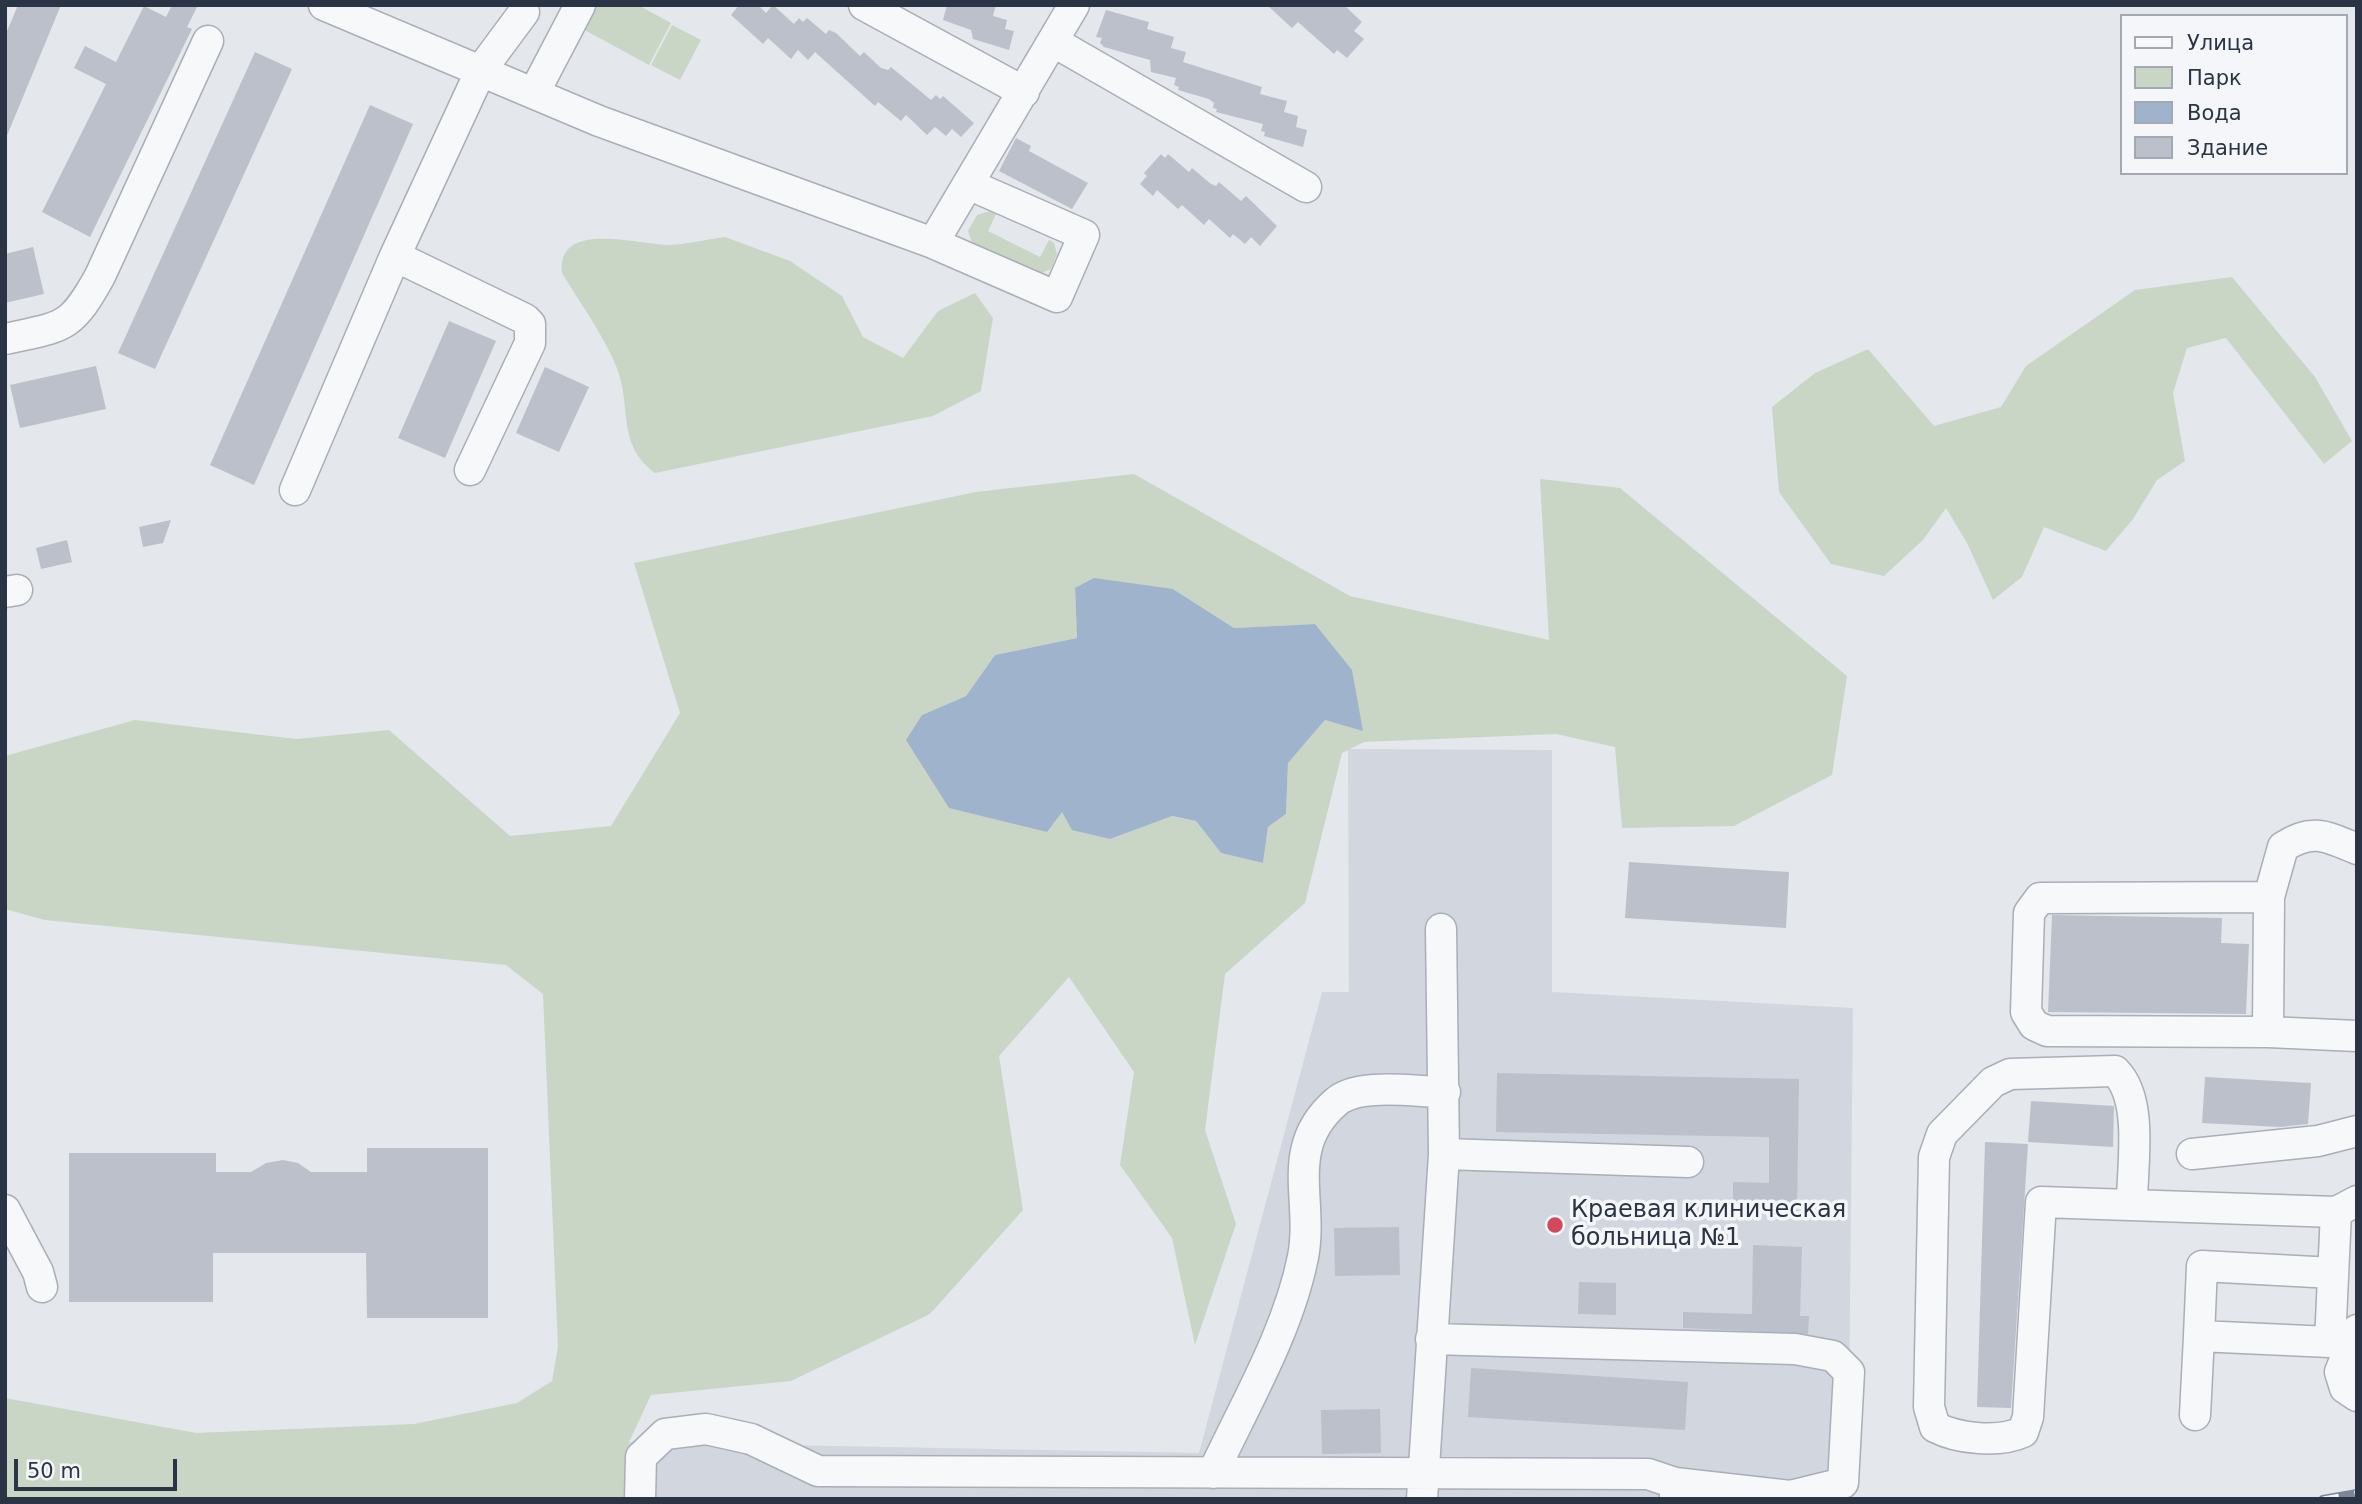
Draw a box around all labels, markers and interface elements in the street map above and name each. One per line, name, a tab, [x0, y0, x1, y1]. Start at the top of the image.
legend	[2120, 14, 2348, 175]
text: Улица	[2187, 31, 2254, 55]
text: Парк	[2187, 66, 2242, 90]
text: Вода	[2187, 101, 2242, 125]
text: Здание	[2187, 136, 2268, 160]
place label: Краевая клиническая больница №1	[1571, 1197, 1846, 1253]
marker: Краевая клиническая больница №1	[1545, 1215, 1565, 1235]
scale bar	[18, 1444, 180, 1488]
text: 50 m	[27, 1459, 81, 1483]

